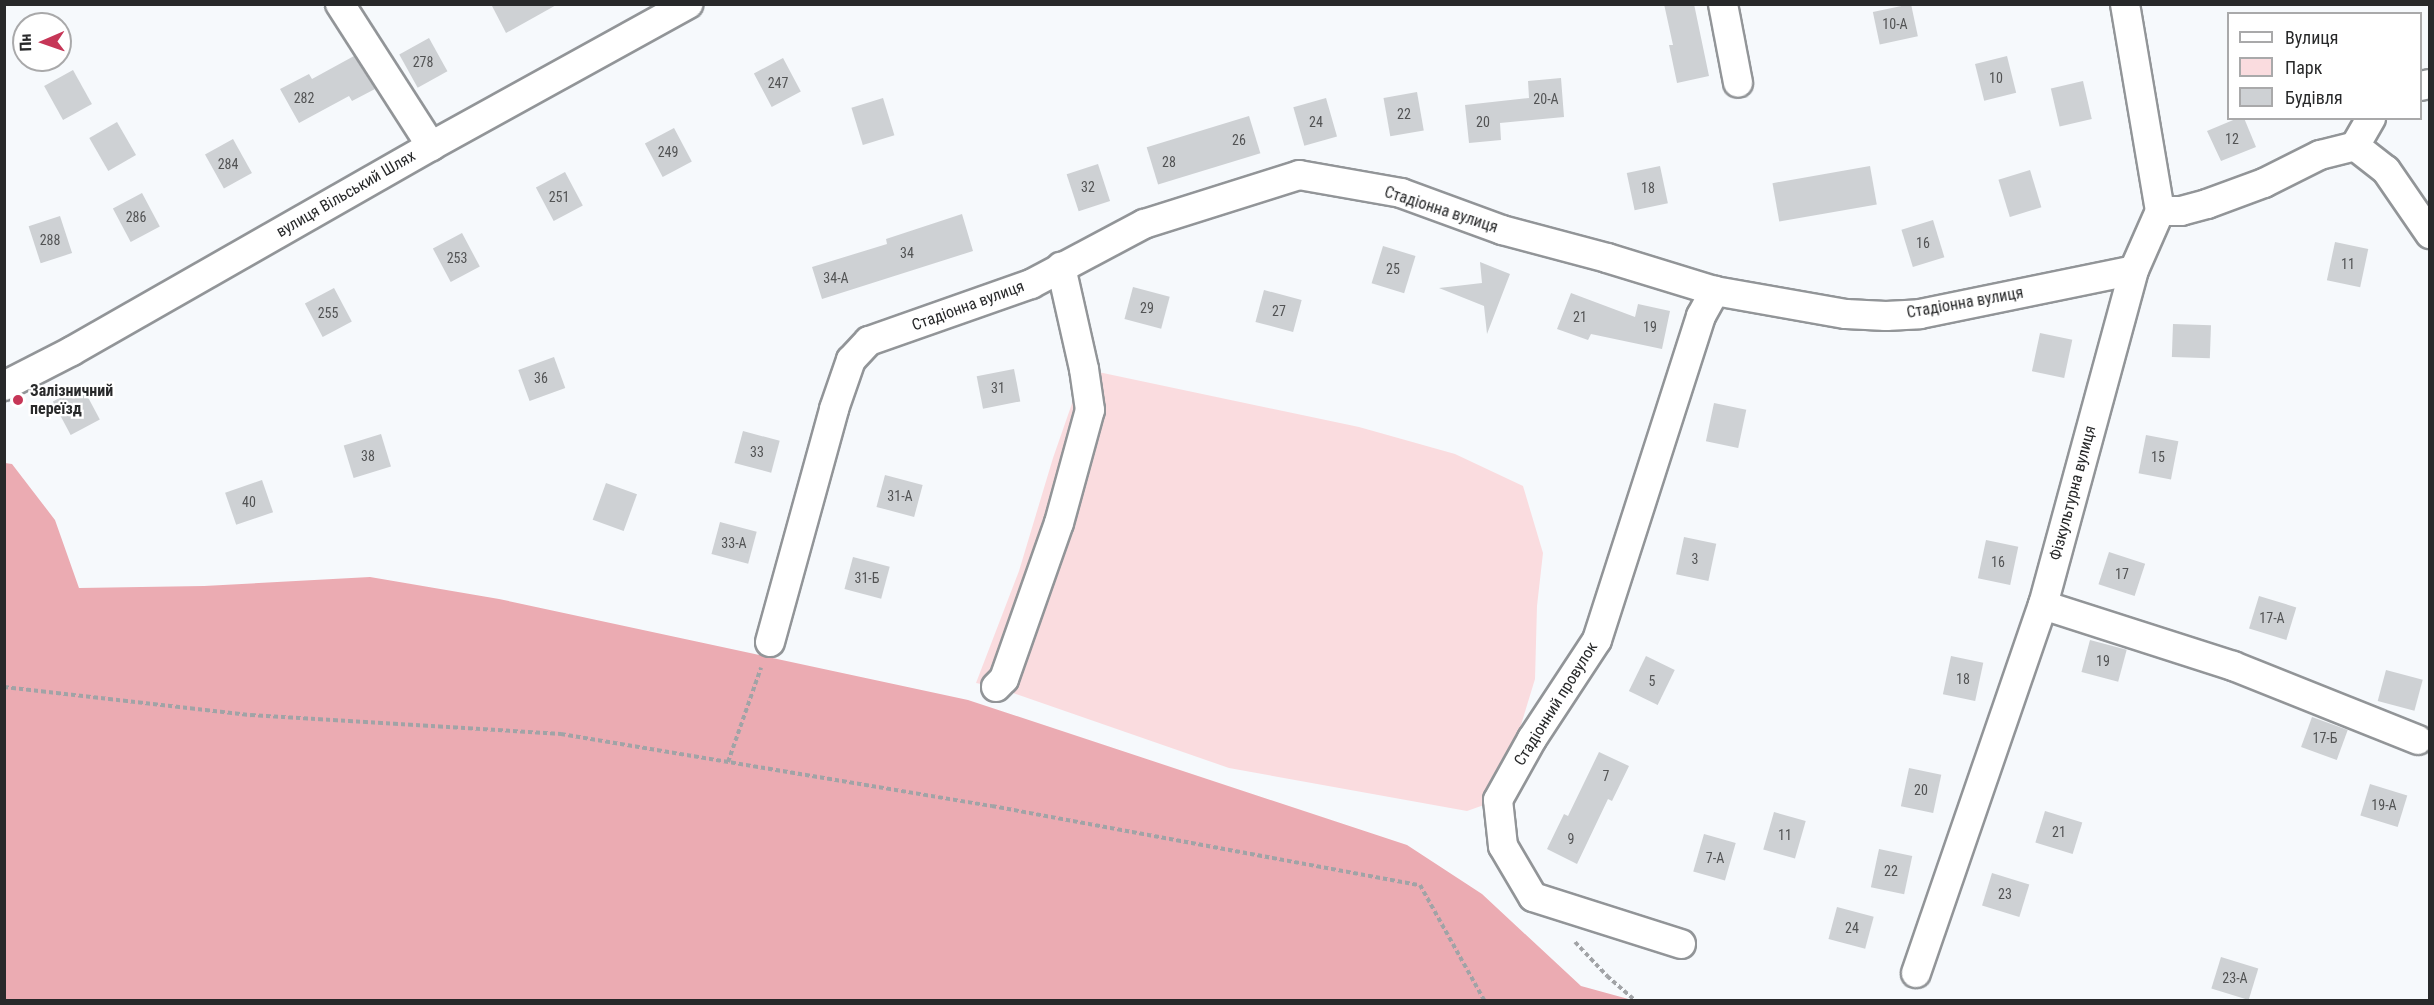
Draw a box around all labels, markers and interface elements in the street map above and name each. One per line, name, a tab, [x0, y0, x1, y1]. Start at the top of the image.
north arrow	[12, 12, 72, 72]
legend	[2227, 12, 2422, 120]
house number: 10-А	[1882, 16, 1908, 32]
text: Вулиця	[2285, 27, 2339, 48]
text: Пн	[16, 33, 35, 52]
house number: 278	[413, 54, 433, 70]
text: Парк	[2285, 57, 2322, 78]
house number: 10	[1989, 70, 2003, 86]
house number: 247	[768, 75, 788, 91]
text: Будівля	[2285, 87, 2343, 108]
house number: 282	[294, 90, 314, 106]
house number: 20-А	[1533, 91, 1559, 107]
house number: 22	[1397, 106, 1411, 122]
house number: 24	[1309, 114, 1323, 130]
house number: 20	[1476, 114, 1490, 130]
house number: 12	[2225, 131, 2239, 147]
house number: 26	[1232, 132, 1246, 148]
house number: 249	[658, 144, 678, 160]
street label: вулиця Вільський Шлях	[273, 146, 419, 242]
house number: 28	[1162, 154, 1176, 170]
house number: 284	[218, 156, 238, 172]
house number: 32	[1081, 179, 1095, 195]
house number: 18	[1641, 180, 1655, 196]
street label: Стадіонна вулиця	[1382, 183, 1500, 237]
house number: 251	[549, 189, 569, 205]
house number: 286	[126, 209, 146, 225]
house number: 288	[40, 232, 60, 248]
house number: 16	[1916, 235, 1930, 251]
house number: 34	[900, 245, 914, 261]
house number: 253	[447, 250, 467, 266]
house number: 11	[2341, 256, 2355, 272]
house number: 25	[1386, 261, 1400, 277]
house number: 34-А	[823, 270, 849, 286]
street label: Стадіонна вулиця	[909, 277, 1027, 335]
street label: Стадіонна вулиця	[1905, 283, 2025, 323]
house number: 29	[1140, 300, 1154, 316]
house number: 27	[1272, 303, 1286, 319]
house number: 255	[318, 305, 338, 321]
house number: 21	[1573, 309, 1587, 325]
house number: 19	[1643, 319, 1657, 335]
house number: 36	[534, 370, 548, 386]
house number: 31	[991, 380, 1005, 396]
place label: Залізничний переїзд	[30, 381, 113, 419]
marker: Залізничний переїзд	[11, 393, 25, 407]
street label: Фізкультурна вулиця	[2046, 424, 2100, 562]
house number: 33	[750, 444, 764, 460]
house number: 38	[361, 448, 375, 464]
house number: 15	[2151, 449, 2165, 465]
house number: 31-А	[887, 488, 913, 504]
house number: 40	[242, 494, 256, 510]
house number: 33-А	[721, 535, 747, 551]
house number: 3	[1692, 551, 1698, 567]
house number: 16	[1991, 554, 2005, 570]
house number: 17	[2115, 566, 2129, 582]
house number: 31-Б	[855, 570, 879, 586]
house number: 17-А	[2259, 610, 2285, 626]
street label: Стадіонний провулок	[1510, 639, 1602, 769]
house number: 19	[2096, 653, 2110, 669]
house number: 18	[1956, 671, 1970, 687]
house number: 5	[1649, 673, 1655, 689]
house number: 17-Б	[2313, 730, 2337, 746]
house number: 7	[1603, 768, 1609, 784]
house number: 20	[1914, 782, 1928, 798]
house number: 19-А	[2371, 797, 2397, 813]
house number: 21	[2052, 824, 2066, 840]
house number: 11	[1778, 827, 1792, 843]
house number: 9	[1568, 831, 1574, 847]
house number: 7-А	[1706, 850, 1724, 866]
house number: 22	[1884, 863, 1898, 879]
house number: 23	[1998, 886, 2012, 902]
house number: 24	[1845, 920, 1859, 936]
house number: 23-А	[2222, 970, 2248, 986]

